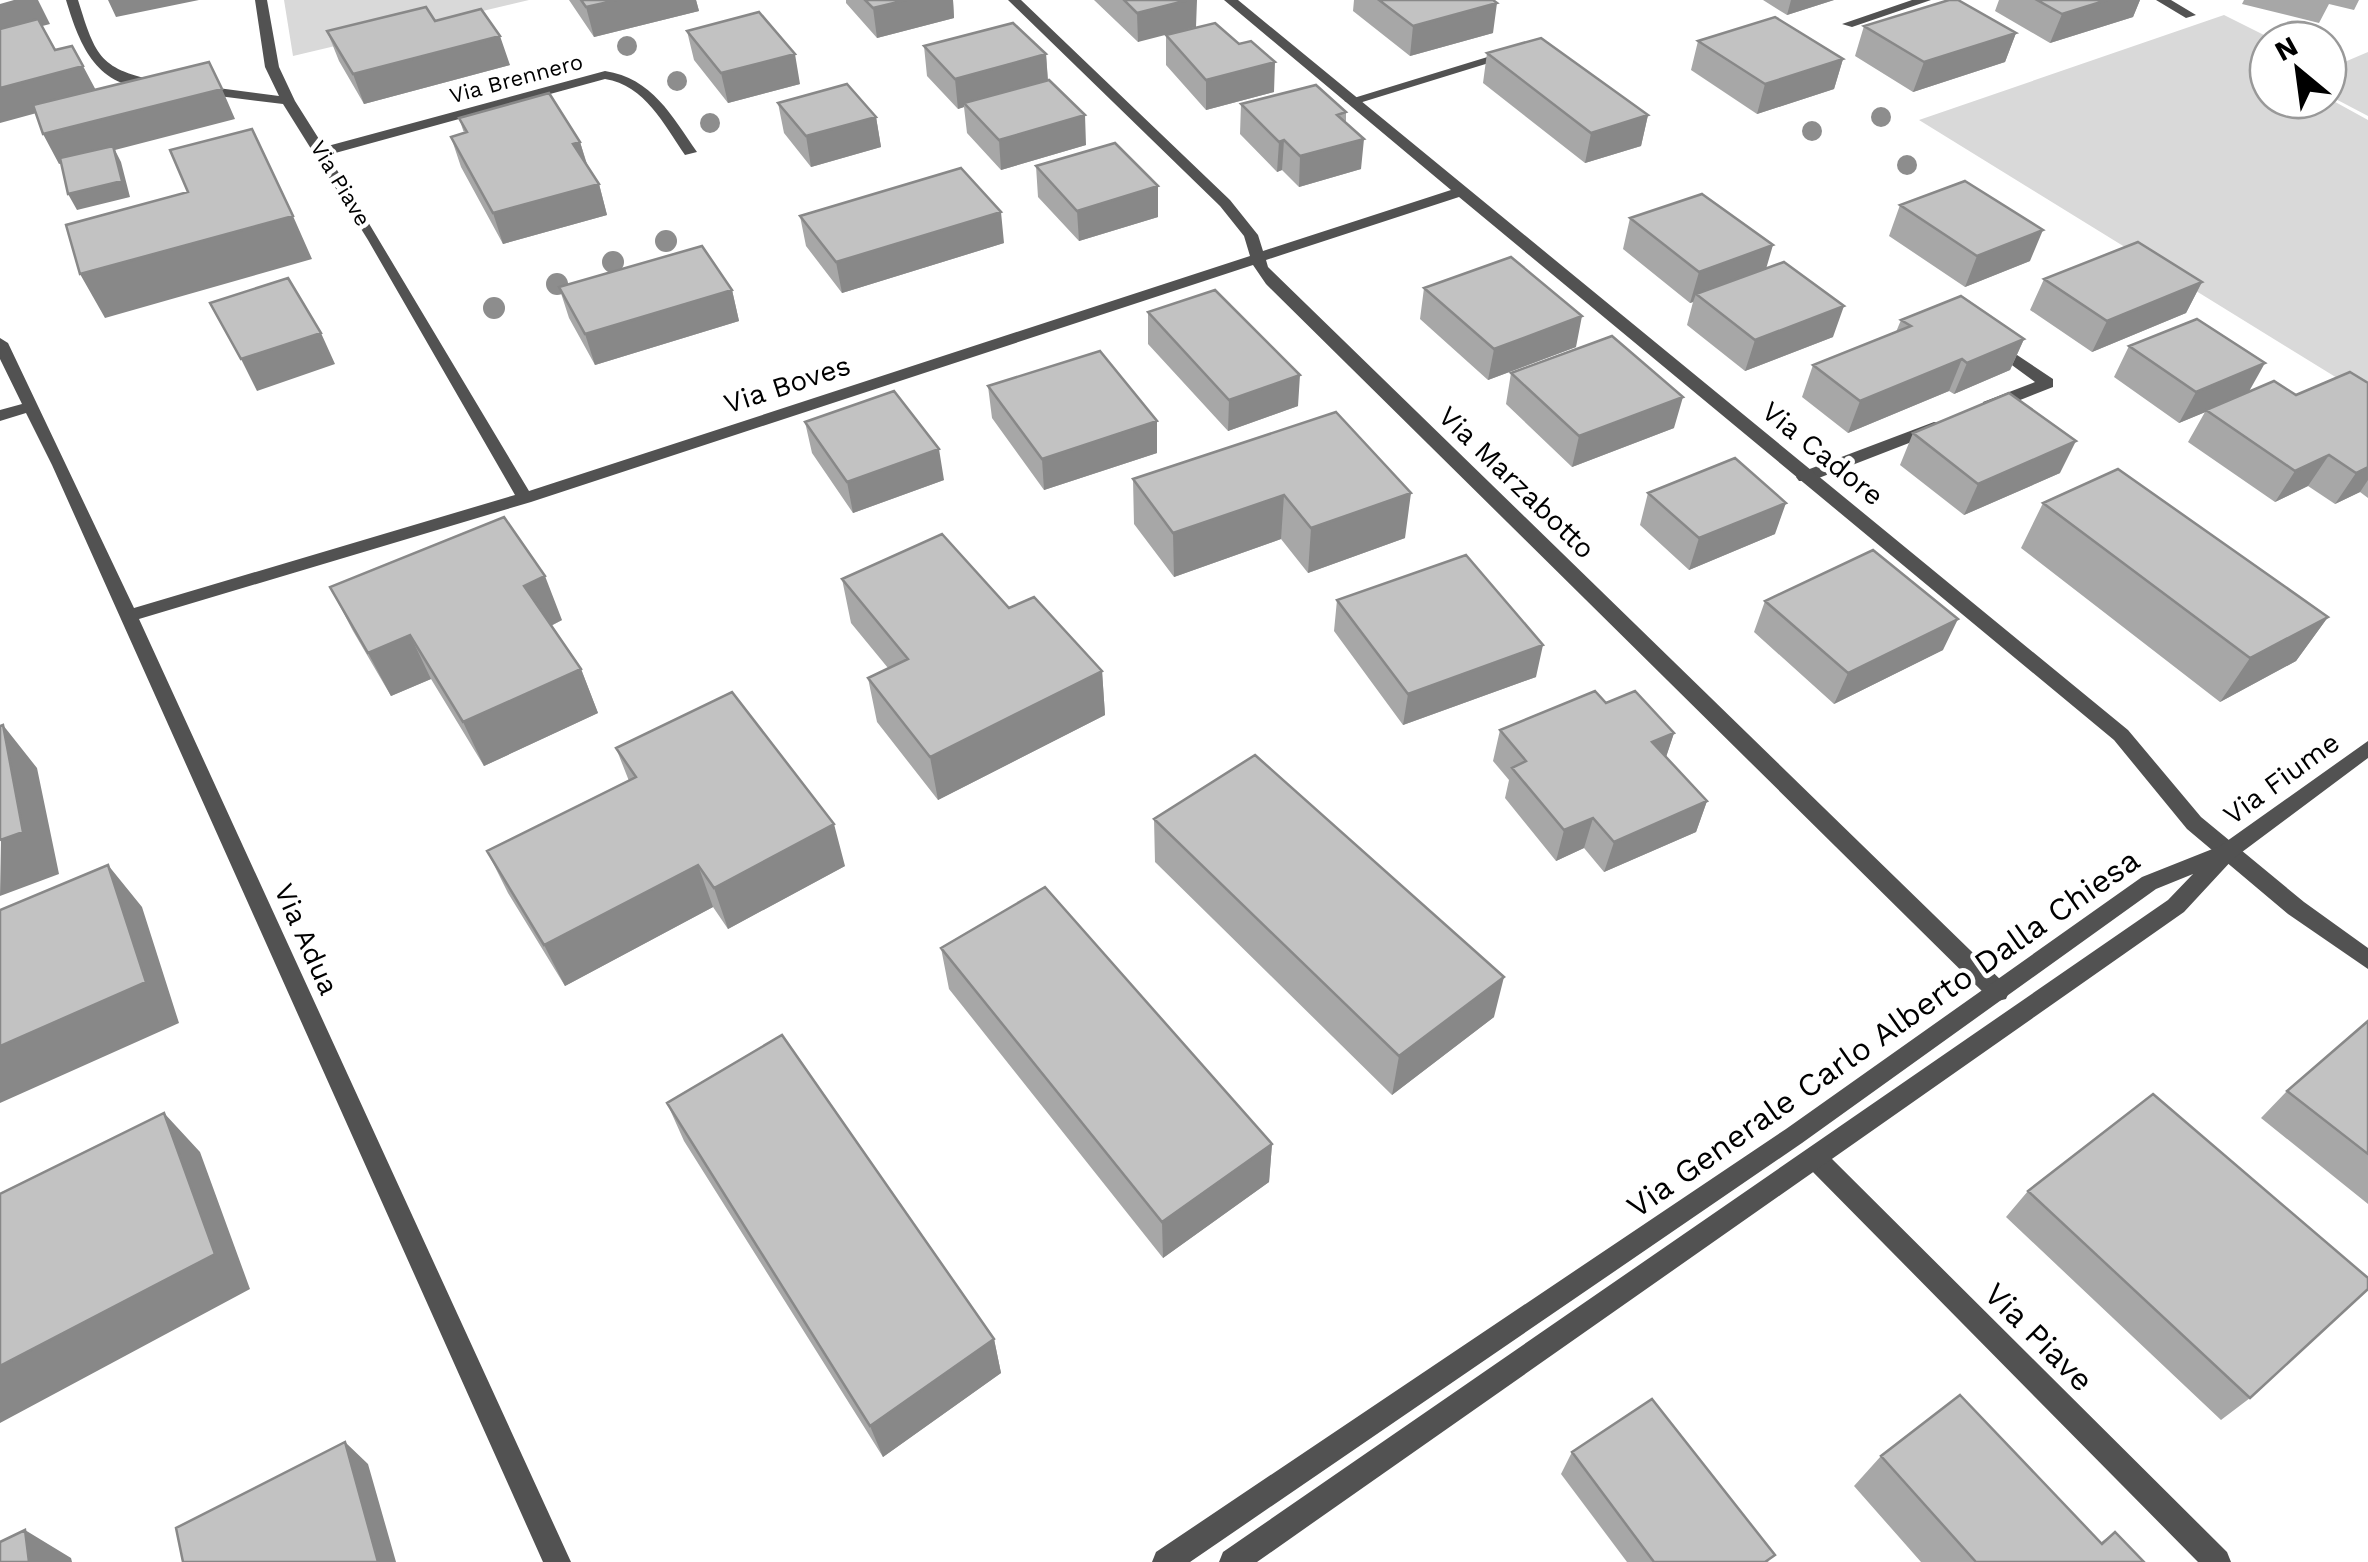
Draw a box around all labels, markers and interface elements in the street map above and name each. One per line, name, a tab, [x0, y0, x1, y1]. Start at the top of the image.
north arrow	[2248, 20, 2348, 120]
text: N	[2269, 29, 2303, 68]
street label: Via Brennero	[447, 49, 586, 108]
street label: Via Piave	[305, 136, 376, 230]
street label: Via Boves	[720, 349, 855, 420]
street label: Via Cadore	[1755, 394, 1890, 512]
street label: Via Marzabotto	[1432, 399, 1602, 565]
street label: Via Fiume	[2217, 725, 2346, 831]
street label: Via Generale Carlo Alberto Dalla Chiesa	[1619, 841, 2147, 1225]
street label: Via Adua	[267, 879, 346, 1000]
street label: Via Piave	[1977, 1275, 2101, 1399]

